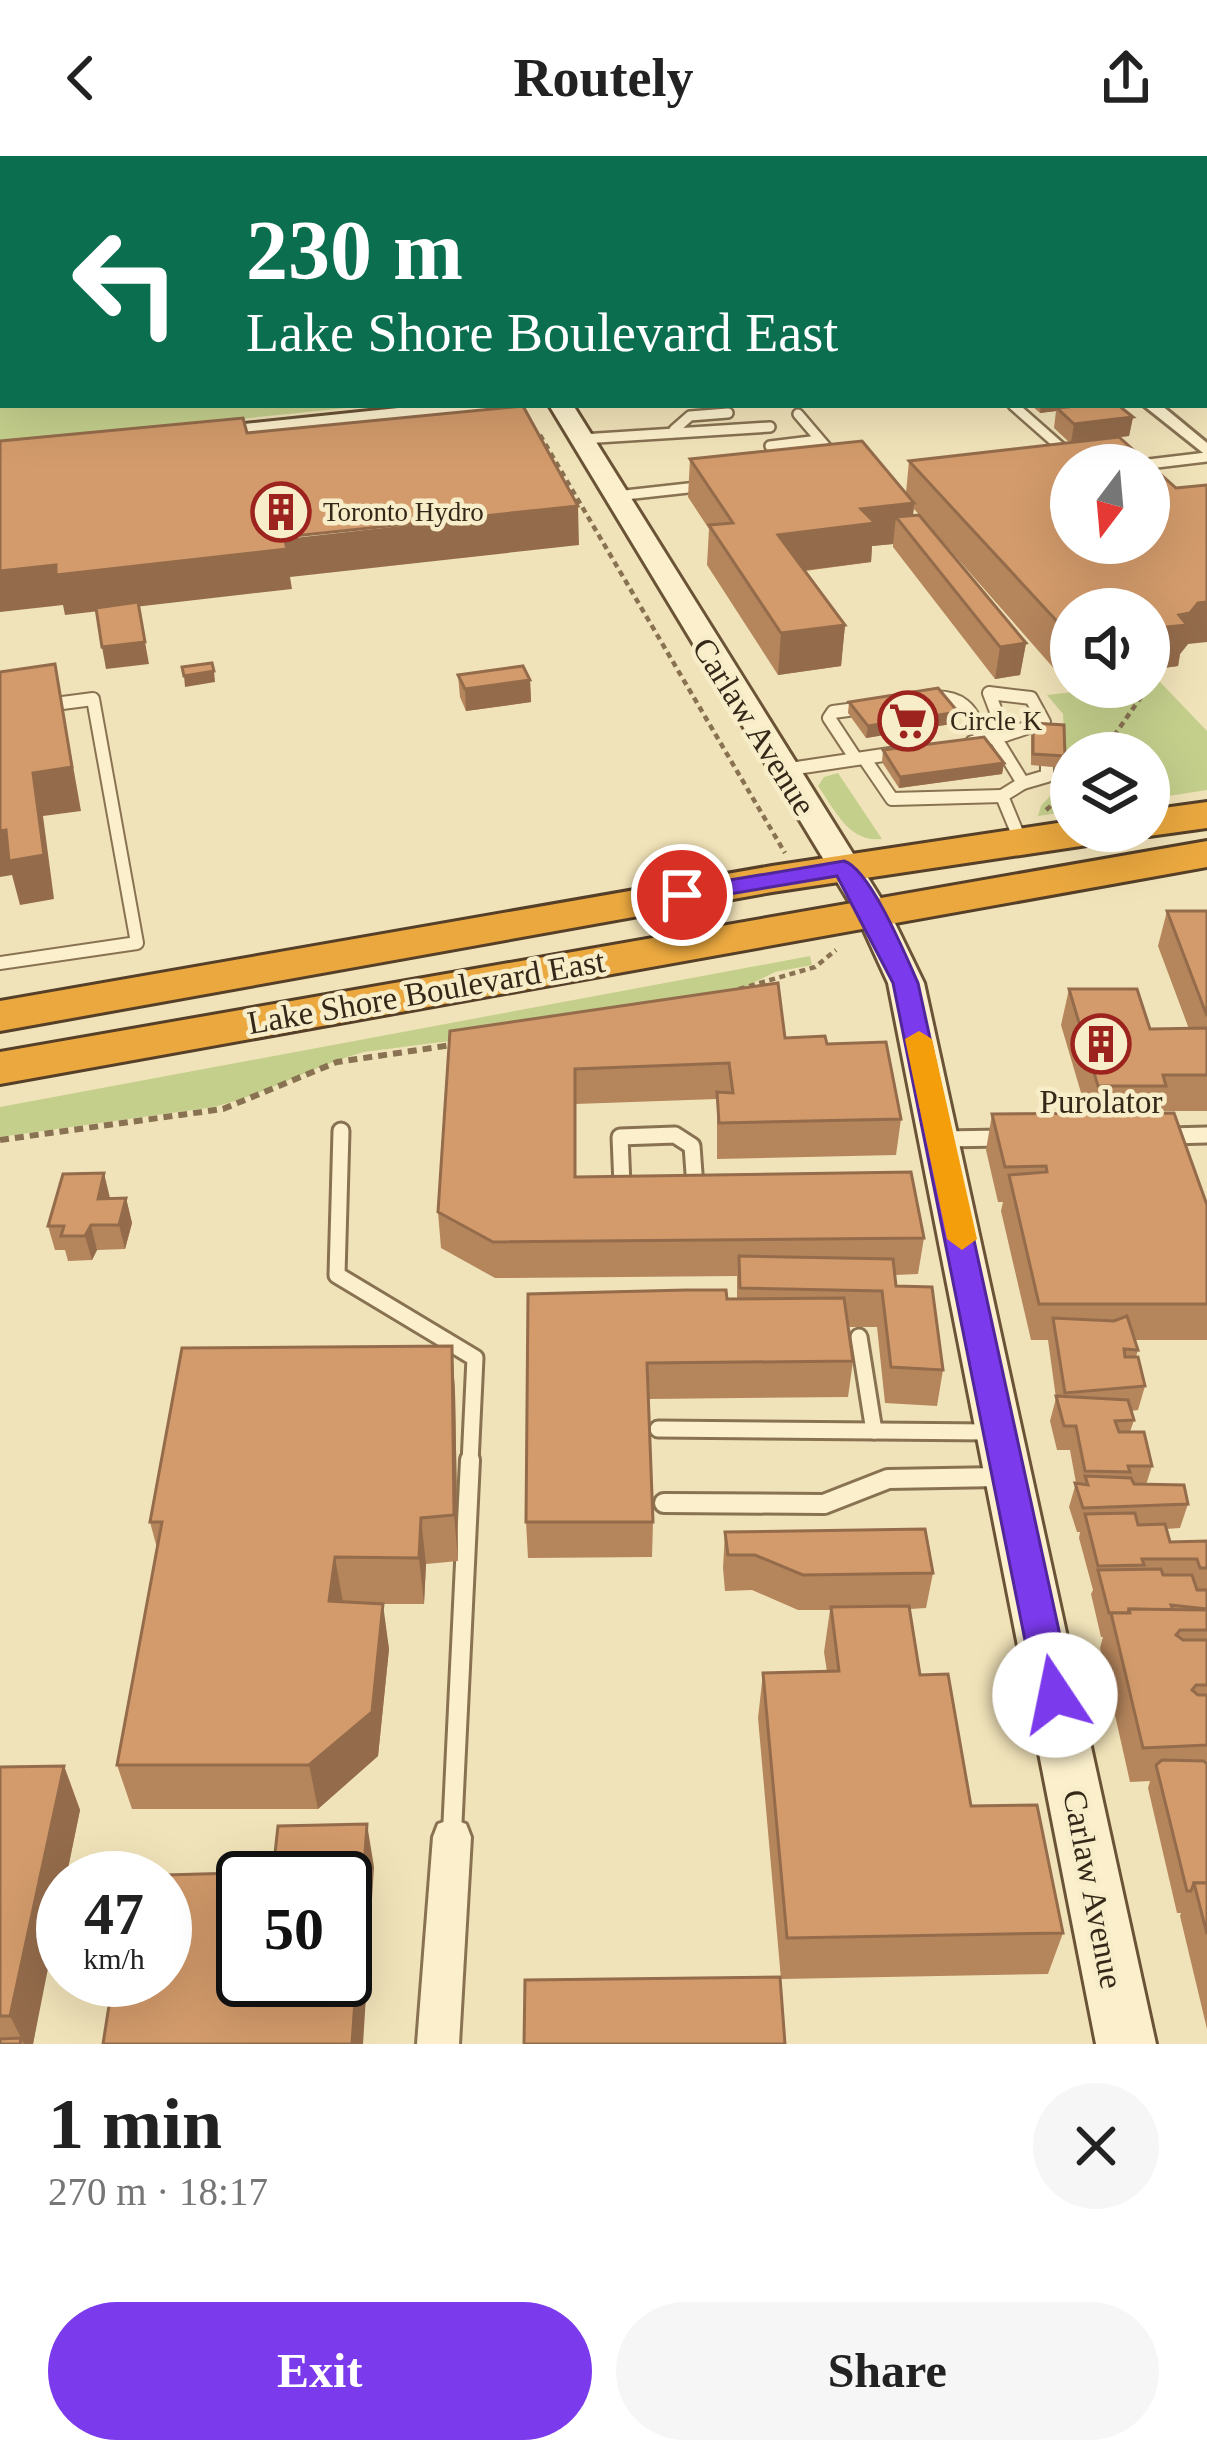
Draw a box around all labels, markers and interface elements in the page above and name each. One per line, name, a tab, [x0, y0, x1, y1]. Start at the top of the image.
icon: back	[48, 45, 114, 111]
icon: share	[1093, 45, 1159, 111]
text: Routely	[514, 48, 693, 108]
icon: left	[48, 204, 204, 360]
text: 230 m	[246, 204, 463, 297]
text: Lake Shore Boulevard East	[246, 303, 838, 363]
north arrow	[1050, 444, 1170, 564]
map controls	[1050, 444, 1170, 852]
building icon: Toronto Hydro	[250, 481, 312, 543]
place label: Toronto Hydro	[323, 497, 484, 527]
button: sound	[1050, 588, 1170, 708]
street label: Carlaw Avenue	[685, 631, 823, 822]
supermarket icon: Circle K	[877, 690, 939, 752]
place label: Circle K	[950, 706, 1043, 736]
button: layers	[1050, 732, 1170, 852]
pin	[631, 844, 733, 946]
icon: arrive	[649, 862, 715, 928]
street label: Lake Shore Boulevard East	[245, 943, 608, 1041]
building icon: Purolator	[1070, 1013, 1132, 1075]
place label: Purolator	[1040, 1084, 1162, 1120]
position arrow	[992, 1632, 1118, 1758]
street label: Carlaw Avenue	[1056, 1787, 1130, 1992]
speed limit sign: 50	[216, 1851, 372, 2007]
text: 47	[84, 1881, 144, 1947]
text: km/h	[83, 1942, 145, 1975]
button: close	[1033, 2083, 1159, 2209]
text: 1 min	[48, 2084, 222, 2164]
text: 270 m · 18:17	[48, 2170, 268, 2213]
button: Exit	[48, 2302, 592, 2440]
button: Share	[616, 2302, 1159, 2440]

